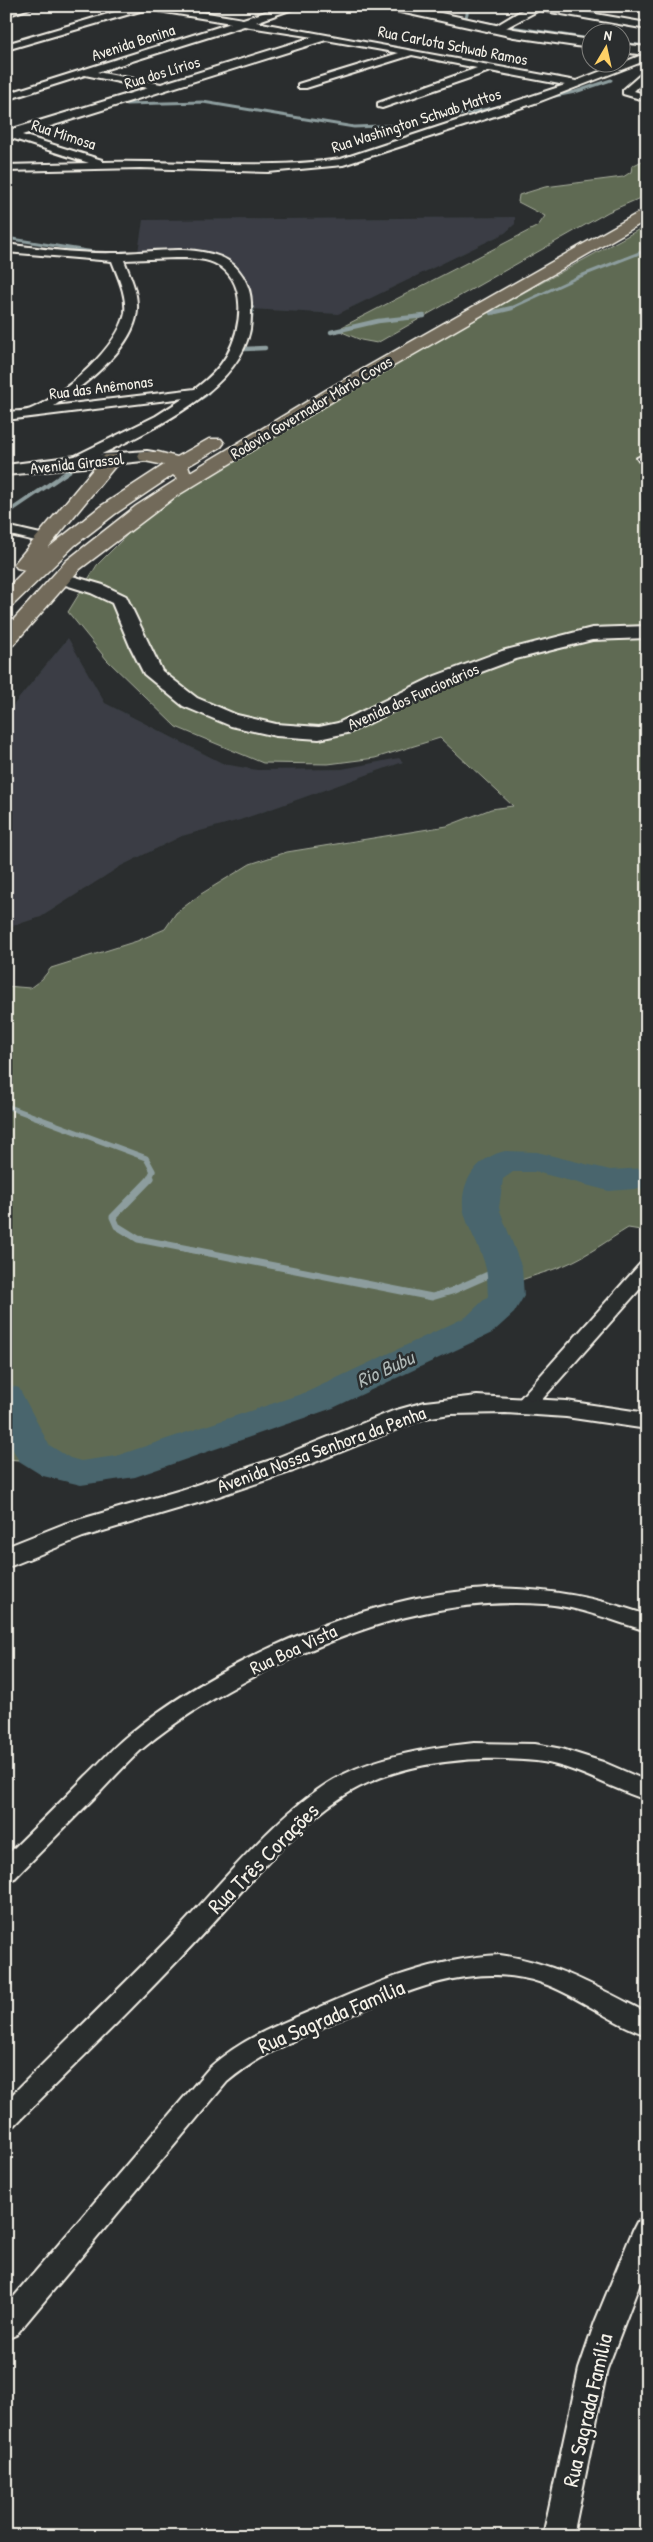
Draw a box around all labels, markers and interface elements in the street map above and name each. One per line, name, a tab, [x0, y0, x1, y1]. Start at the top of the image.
street label: Avenida Bonina	[88, 18, 178, 66]
street label: Rua Carlota Schwab Ramos	[376, 20, 530, 70]
north arrow	[580, 22, 630, 72]
text: N	[603, 25, 614, 45]
street label: Rua dos Lírios	[121, 50, 203, 94]
street label: Rua Washington Schwab Mattos	[328, 82, 504, 158]
street label: Rua Mimosa	[29, 113, 99, 155]
street label: Rodovia Governador Mário Covas	[226, 350, 396, 464]
street label: Rua das Anêmonas	[48, 370, 154, 404]
street label: Avenida Girassol	[29, 447, 126, 479]
street label: Avenida dos Funcionários	[344, 657, 482, 735]
water label: Rio Bubu	[352, 1343, 420, 1394]
street label: Avenida Nossa Senhora da Penha	[213, 1399, 429, 1499]
street label: Rua Boa Vista	[245, 1617, 341, 1681]
street label: Rua Três Corações	[201, 1796, 325, 1920]
street label: Rua Sagrada Família	[253, 1971, 409, 2060]
street label: Rua Sagrada Família	[555, 2330, 619, 2490]

